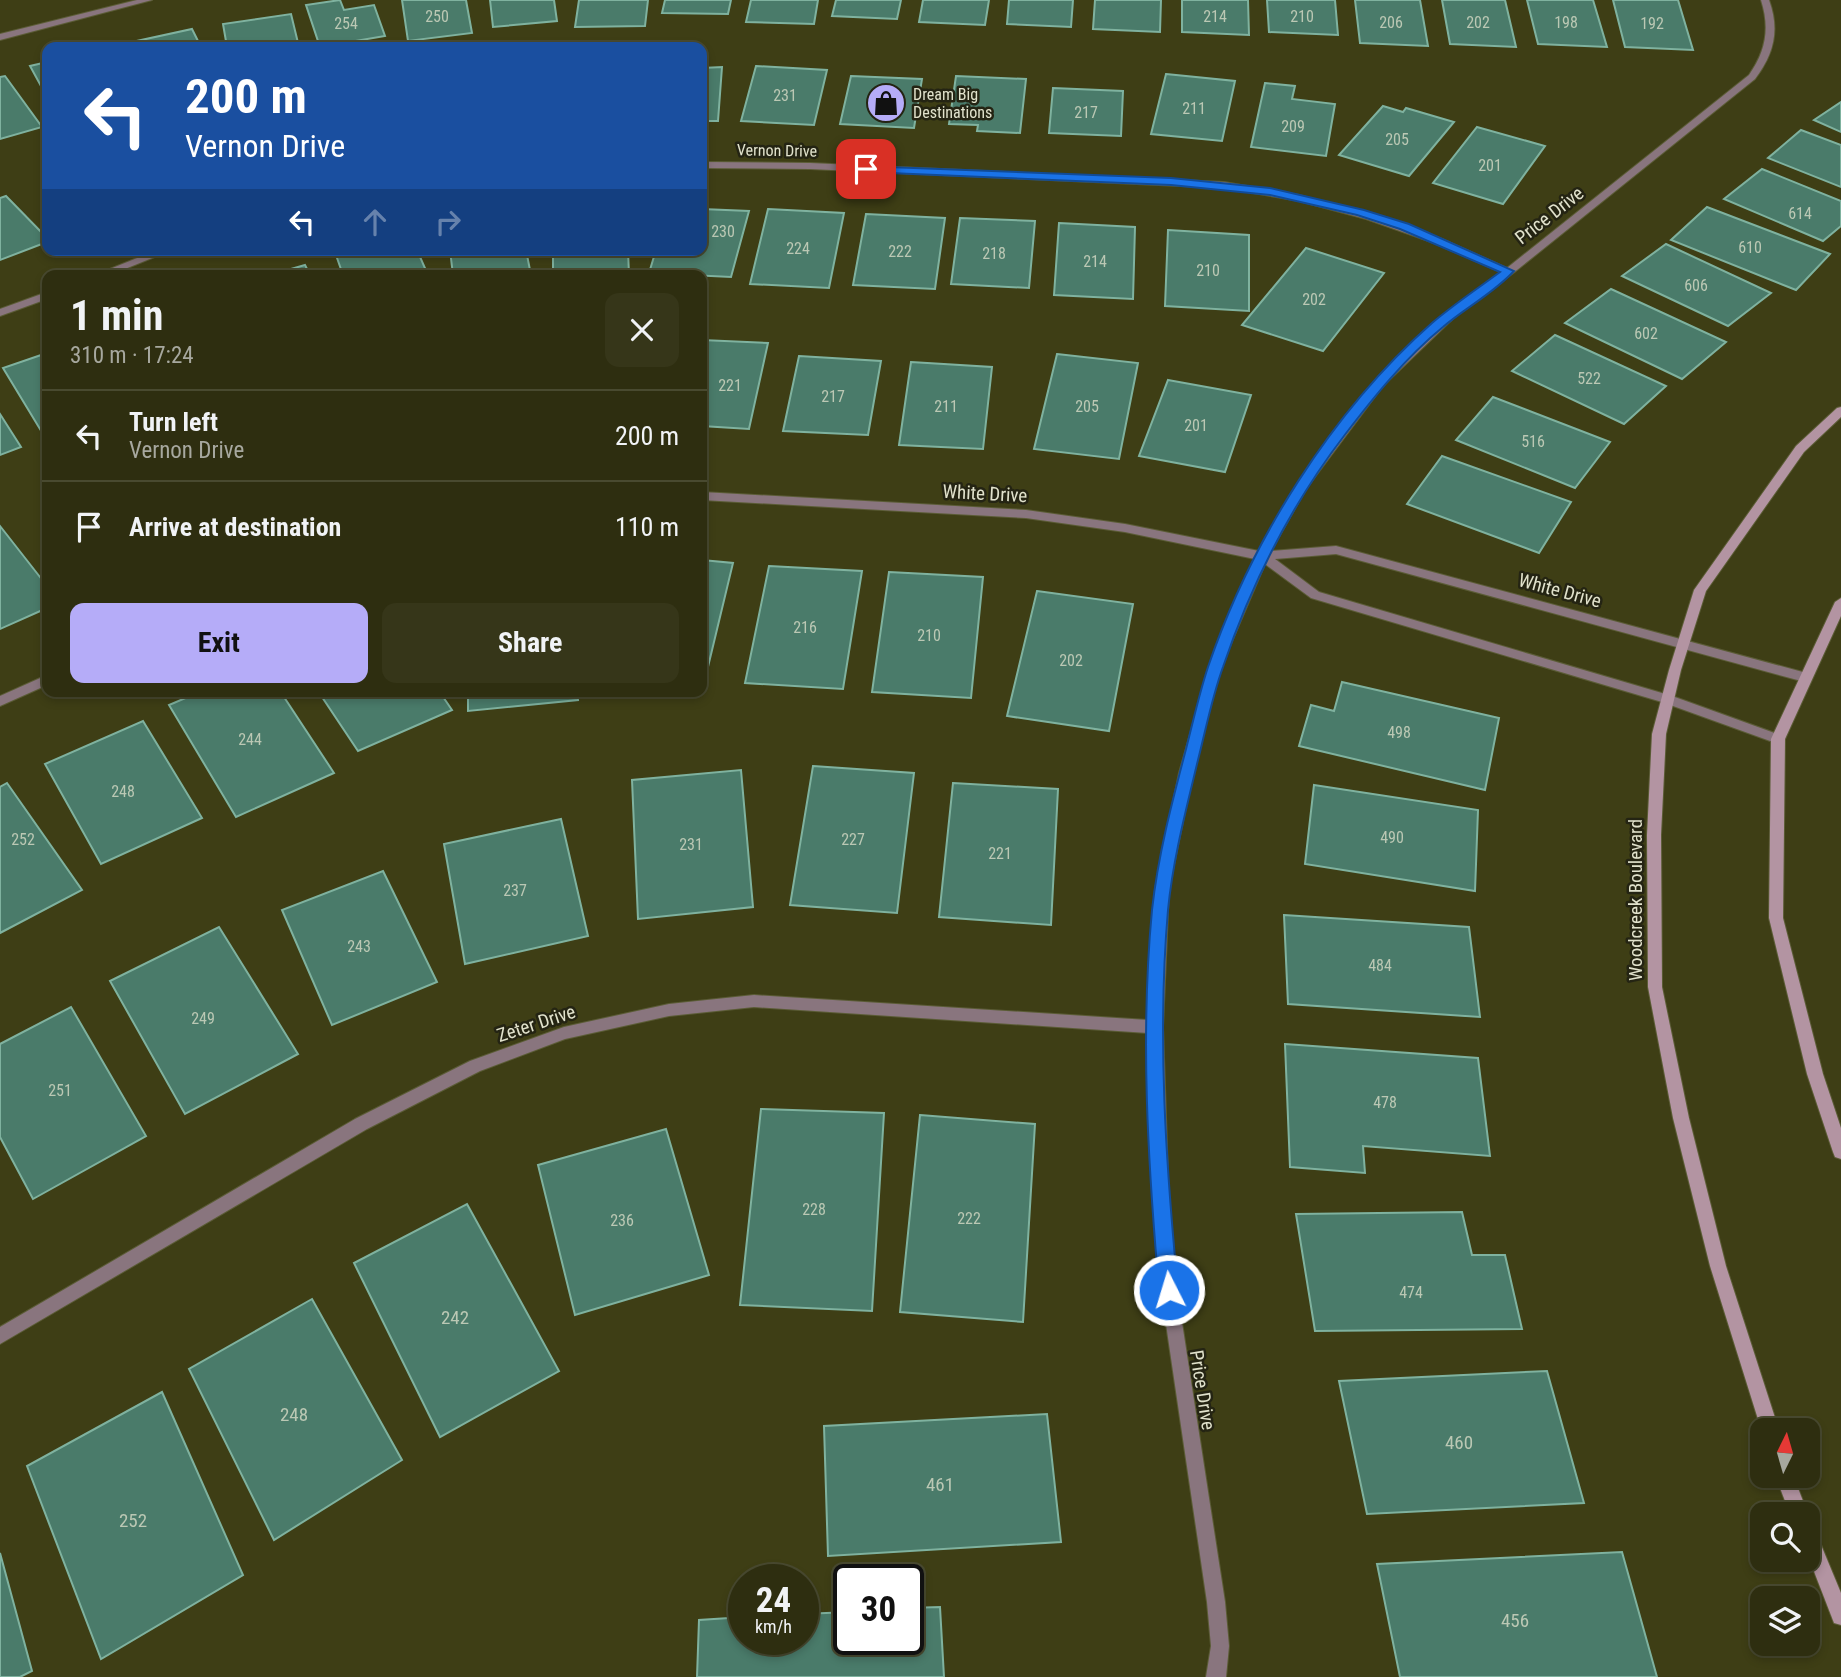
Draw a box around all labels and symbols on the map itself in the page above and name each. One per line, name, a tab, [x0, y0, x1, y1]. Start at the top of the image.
house number: 250	[425, 7, 449, 26]
house number: 214	[1203, 7, 1227, 26]
house number: 210	[1290, 7, 1314, 26]
house number: 206	[1379, 13, 1403, 32]
house number: 202	[1466, 13, 1490, 32]
house number: 198	[1554, 13, 1578, 32]
house number: 254	[334, 14, 358, 33]
house number: 192	[1640, 14, 1664, 33]
shop icon: Dream Big Destinations	[865, 82, 907, 124]
place label: Dream Big Destinations	[913, 85, 992, 122]
house number: 231	[773, 86, 797, 105]
house number: 211	[1182, 99, 1206, 118]
house number: 217	[1074, 103, 1098, 122]
house number: 209	[1281, 117, 1305, 136]
house number: 205	[1385, 130, 1409, 149]
pin	[836, 139, 896, 199]
street label: Vernon Drive	[737, 140, 817, 161]
house number: 201	[1478, 156, 1502, 175]
street label: Price Drive	[1510, 181, 1588, 249]
house number: 614	[1788, 204, 1812, 223]
house number: 230	[711, 222, 735, 241]
house number: 610	[1738, 238, 1762, 257]
house number: 224	[786, 239, 810, 258]
house number: 222	[888, 242, 912, 261]
house number: 218	[982, 244, 1006, 263]
house number: 214	[1083, 252, 1107, 271]
house number: 210	[1196, 261, 1220, 280]
house number: 606	[1684, 276, 1708, 295]
house number: 202	[1302, 290, 1326, 309]
house number: 602	[1634, 324, 1658, 343]
house number: 522	[1577, 369, 1601, 388]
house number: 221	[718, 376, 742, 395]
house number: 217	[821, 387, 845, 406]
house number: 211	[934, 397, 958, 416]
house number: 205	[1075, 397, 1099, 416]
house number: 201	[1184, 416, 1208, 435]
house number: 516	[1521, 432, 1545, 451]
street label: White Drive	[942, 480, 1028, 507]
street label: White Drive	[1516, 568, 1604, 613]
house number: 216	[793, 618, 817, 637]
house number: 210	[917, 626, 941, 645]
house number: 202	[1059, 651, 1083, 670]
house number: 498	[1387, 723, 1411, 742]
house number: 244	[238, 730, 262, 749]
house number: 248	[111, 782, 135, 801]
street label: Woodcreek Boulevard	[1624, 819, 1647, 981]
house number: 490	[1380, 828, 1404, 847]
house number: 252	[11, 830, 35, 849]
house number: 227	[841, 830, 865, 849]
house number: 231	[679, 835, 703, 854]
house number: 221	[988, 844, 1012, 863]
house number: 237	[503, 881, 527, 900]
house number: 243	[347, 937, 371, 956]
house number: 484	[1368, 956, 1392, 975]
street label: Zeter Drive	[494, 1000, 578, 1047]
house number: 249	[191, 1009, 215, 1028]
house number: 251	[48, 1081, 72, 1100]
house number: 478	[1373, 1093, 1397, 1112]
house number: 228	[802, 1200, 826, 1219]
house number: 222	[957, 1209, 981, 1228]
house number: 236	[610, 1211, 634, 1230]
position arrow	[1132, 1253, 1206, 1327]
house number: 474	[1399, 1283, 1423, 1302]
house number: 242	[441, 1306, 469, 1329]
street label: Price Drive	[1185, 1348, 1220, 1432]
house number: 248	[280, 1403, 308, 1426]
north arrow	[1750, 1418, 1820, 1488]
house number: 460	[1445, 1431, 1473, 1454]
house number: 461	[926, 1473, 954, 1496]
house number: 252	[119, 1509, 147, 1532]
speed limit sign: 30	[833, 1564, 924, 1655]
house number: 456	[1501, 1609, 1529, 1632]

